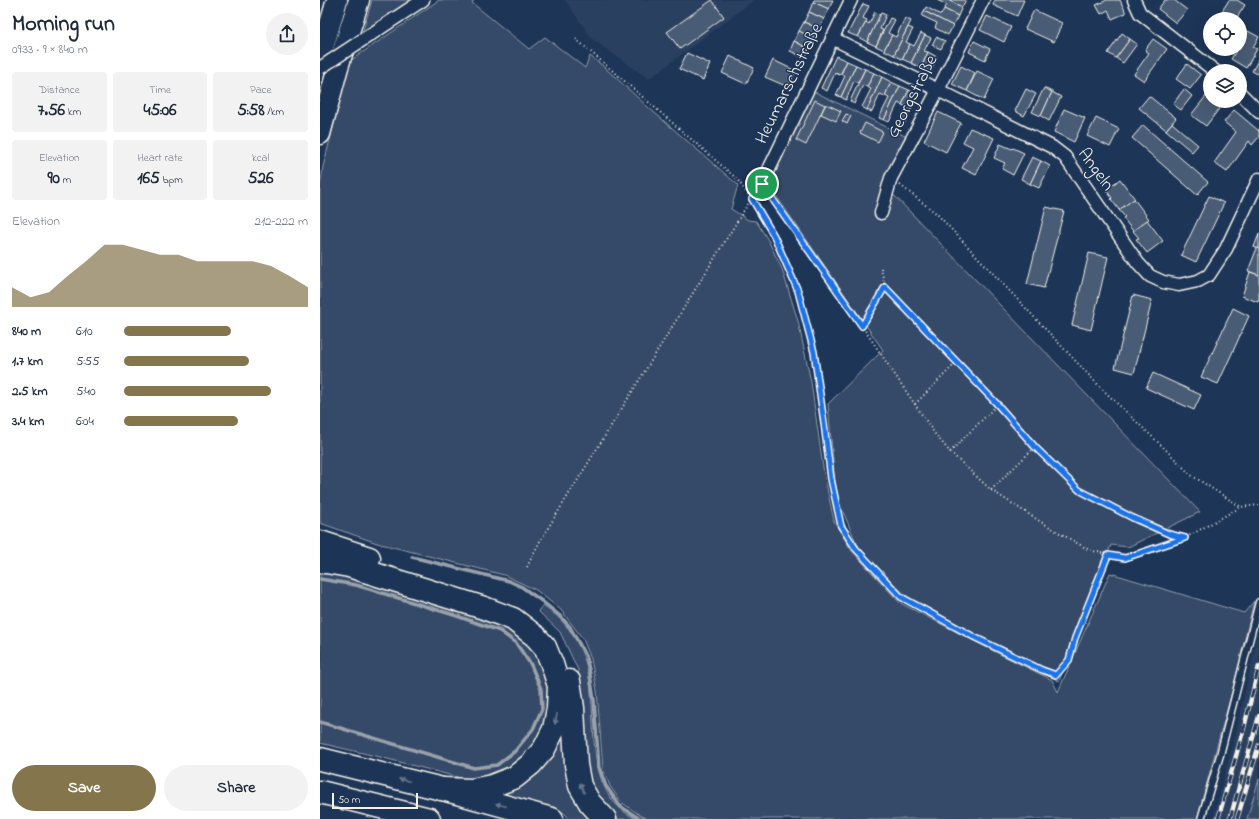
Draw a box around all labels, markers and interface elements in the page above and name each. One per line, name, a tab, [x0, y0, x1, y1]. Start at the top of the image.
text: Morning run	[12, 9, 115, 41]
map controls	[1203, 12, 1247, 108]
button: locate	[1203, 12, 1247, 56]
button: share	[266, 13, 308, 55]
street label: Heumarschstraße	[749, 18, 831, 149]
text: 09:33 · 9 × 840 m	[12, 40, 88, 59]
street label: Georgstraße	[881, 50, 946, 144]
button: layers	[1203, 64, 1247, 108]
text: Distance	[39, 82, 80, 98]
text: Time	[149, 82, 171, 98]
text: Pace	[250, 82, 271, 98]
text: 7.56	[37, 98, 65, 123]
text: 45:06	[143, 98, 176, 123]
text: 5:58	[237, 98, 265, 123]
text: km	[65, 104, 81, 120]
text: /km	[265, 104, 284, 120]
street label: Angeln	[1070, 143, 1120, 198]
text: Elevation	[39, 150, 80, 166]
text: Heart rate	[137, 150, 183, 166]
text: kcal	[252, 150, 269, 166]
text: 90	[47, 166, 60, 191]
text: 165	[137, 166, 160, 191]
text: 526	[248, 166, 273, 191]
pin	[745, 167, 779, 201]
text: m	[60, 172, 71, 188]
text: bpm	[160, 172, 183, 188]
icon: arrive	[751, 173, 773, 195]
text: Elevation	[12, 212, 60, 231]
text: 212–222 m	[254, 212, 308, 231]
text: 840 m	[12, 322, 41, 341]
text: 6:10	[76, 322, 93, 341]
text: 1.7 km	[12, 352, 43, 371]
text: 5:55	[76, 352, 99, 371]
text: 2.5 km	[12, 382, 48, 401]
text: 5:40	[76, 382, 96, 401]
text: 3.4 km	[12, 412, 44, 431]
text: 6:04	[76, 412, 94, 431]
one-way arrow	[553, 713, 559, 725]
button: Save	[12, 765, 156, 811]
button: Share	[164, 765, 308, 811]
one-way arrow	[398, 776, 410, 782]
one-way arrow	[579, 782, 585, 793]
scale bar	[332, 791, 418, 810]
text: 50 m	[338, 792, 360, 808]
one-way arrow	[495, 802, 507, 808]

